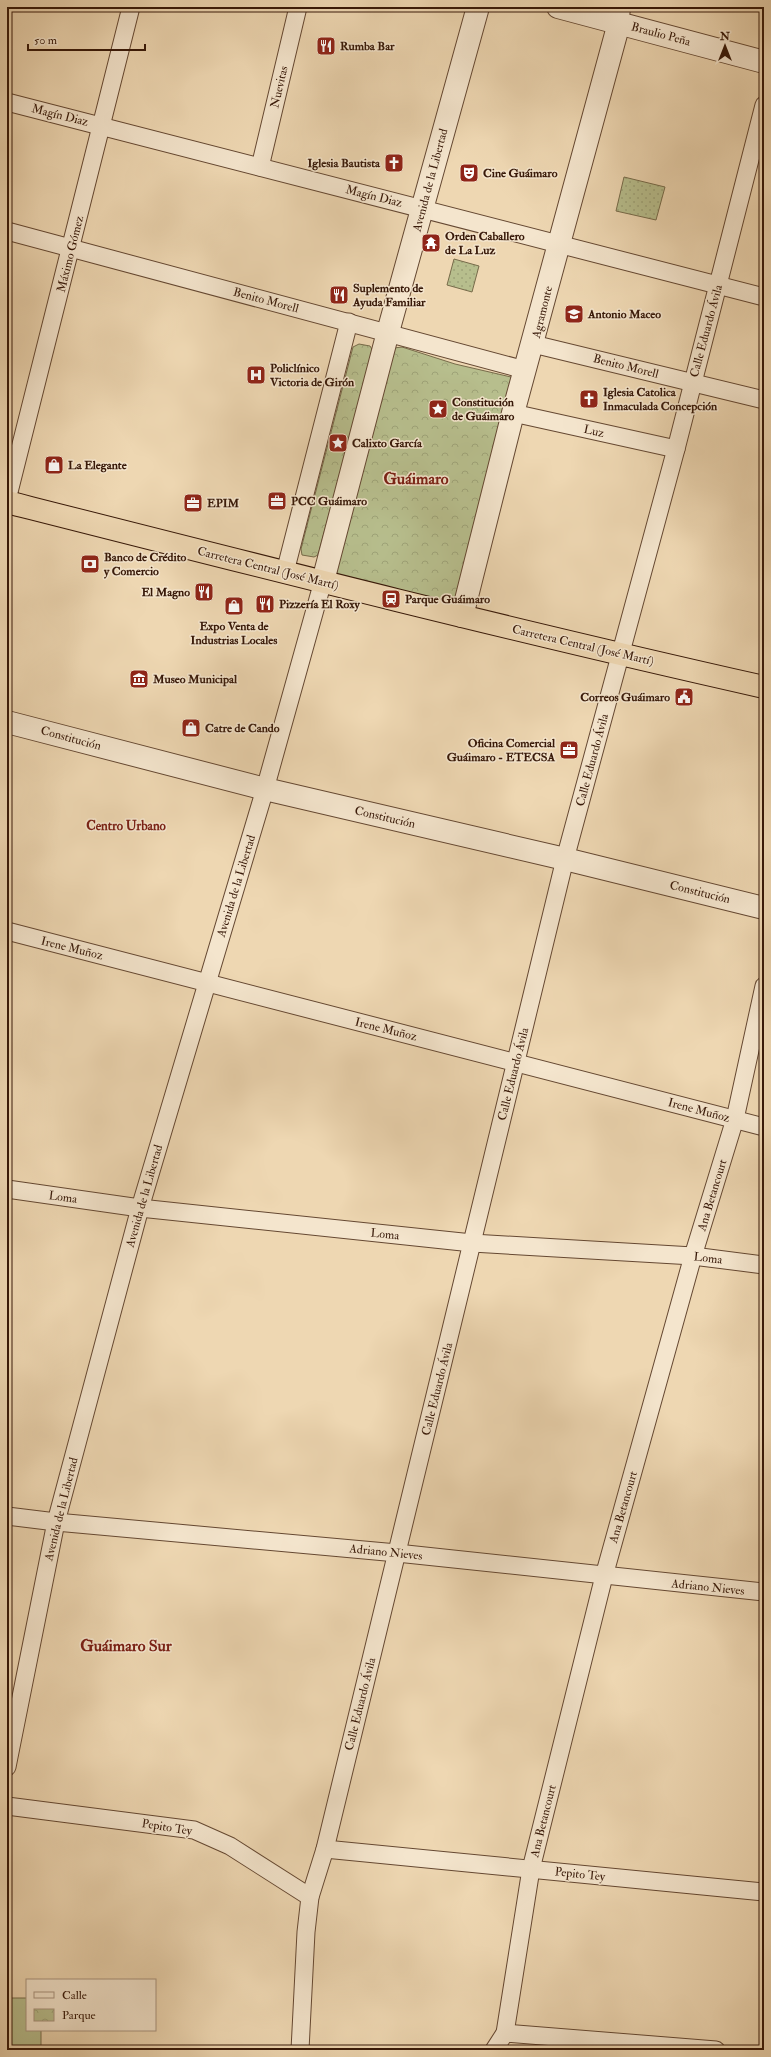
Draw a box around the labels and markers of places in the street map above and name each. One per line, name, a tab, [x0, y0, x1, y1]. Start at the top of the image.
restaurant icon: Rumba Bar	[315, 35, 337, 57]
place label: Rumba Bar	[340, 39, 395, 54]
church icon: Iglesia Bautista	[383, 152, 405, 174]
place label: Iglesia Bautista	[307, 156, 381, 171]
theatre icon: Cine Guáimaro	[458, 162, 480, 184]
place label: Cine Guáimaro	[483, 166, 558, 181]
place label: Orden Caballero de La Luz	[445, 229, 525, 258]
temple icon: Orden Caballero de La Luz	[420, 232, 442, 254]
place label: Suplemento de Ayuda Familiar	[352, 281, 426, 310]
restaurant icon: Suplemento de Ayuda Familiar	[328, 284, 350, 306]
school or university icon: Antonio Maceo	[563, 303, 585, 325]
place label: Antonio Maceo	[587, 307, 661, 322]
place label: Policlínico Victoria de Girón	[269, 361, 355, 390]
hospital icon: Policlínico Victoria de Girón	[245, 364, 267, 386]
place label: Iglesia Catolica Inmaculada Concepción	[603, 385, 718, 414]
church icon: Iglesia Catolica Inmaculada Concepción	[578, 388, 600, 410]
place label: Constitución de Guáimaro	[452, 395, 515, 424]
place icon: Constitución de Guáimaro	[427, 398, 449, 420]
place icon: Calixto García	[327, 432, 349, 454]
place label: Calixto García	[352, 436, 423, 451]
shop icon: La Elegante	[43, 454, 65, 476]
place label: La Elegante	[68, 458, 128, 473]
office icon: PCC Guáimaro	[266, 490, 288, 512]
office icon: EPIM	[182, 492, 204, 514]
place label: PCC Guáimaro	[291, 494, 367, 509]
place label: EPIM	[207, 496, 240, 511]
place label: Banco de Crédito y Comercio	[103, 550, 186, 579]
bank icon: Banco de Crédito y Comercio	[79, 553, 101, 575]
restaurant icon: El Magno	[193, 581, 215, 603]
place label: El Magno	[141, 585, 190, 600]
station icon: Parque Guáimaro	[380, 588, 402, 610]
place label: Parque Guáimaro	[405, 592, 490, 607]
restaurant icon: Pizzería El Roxy	[254, 593, 276, 615]
shop icon: Expo Venta de Industrias Locales	[223, 595, 245, 617]
place label: Pizzería El Roxy	[279, 597, 361, 612]
place label: Expo Venta de Industrias Locales	[191, 619, 277, 648]
museum icon: Museo Municipal	[128, 668, 150, 690]
place label: Museo Municipal	[152, 672, 238, 687]
public building icon: Correos Guáimaro	[673, 686, 695, 708]
place label: Correos Guáimaro	[580, 690, 670, 705]
shop icon: Catre de Cando	[180, 717, 202, 739]
place label: Catre de Cando	[205, 721, 280, 736]
place label: Oficina Comercial Guáimaro - ETECSA	[447, 736, 556, 765]
office icon: Oficina Comercial Guáimaro - ETECSA	[558, 739, 580, 761]

